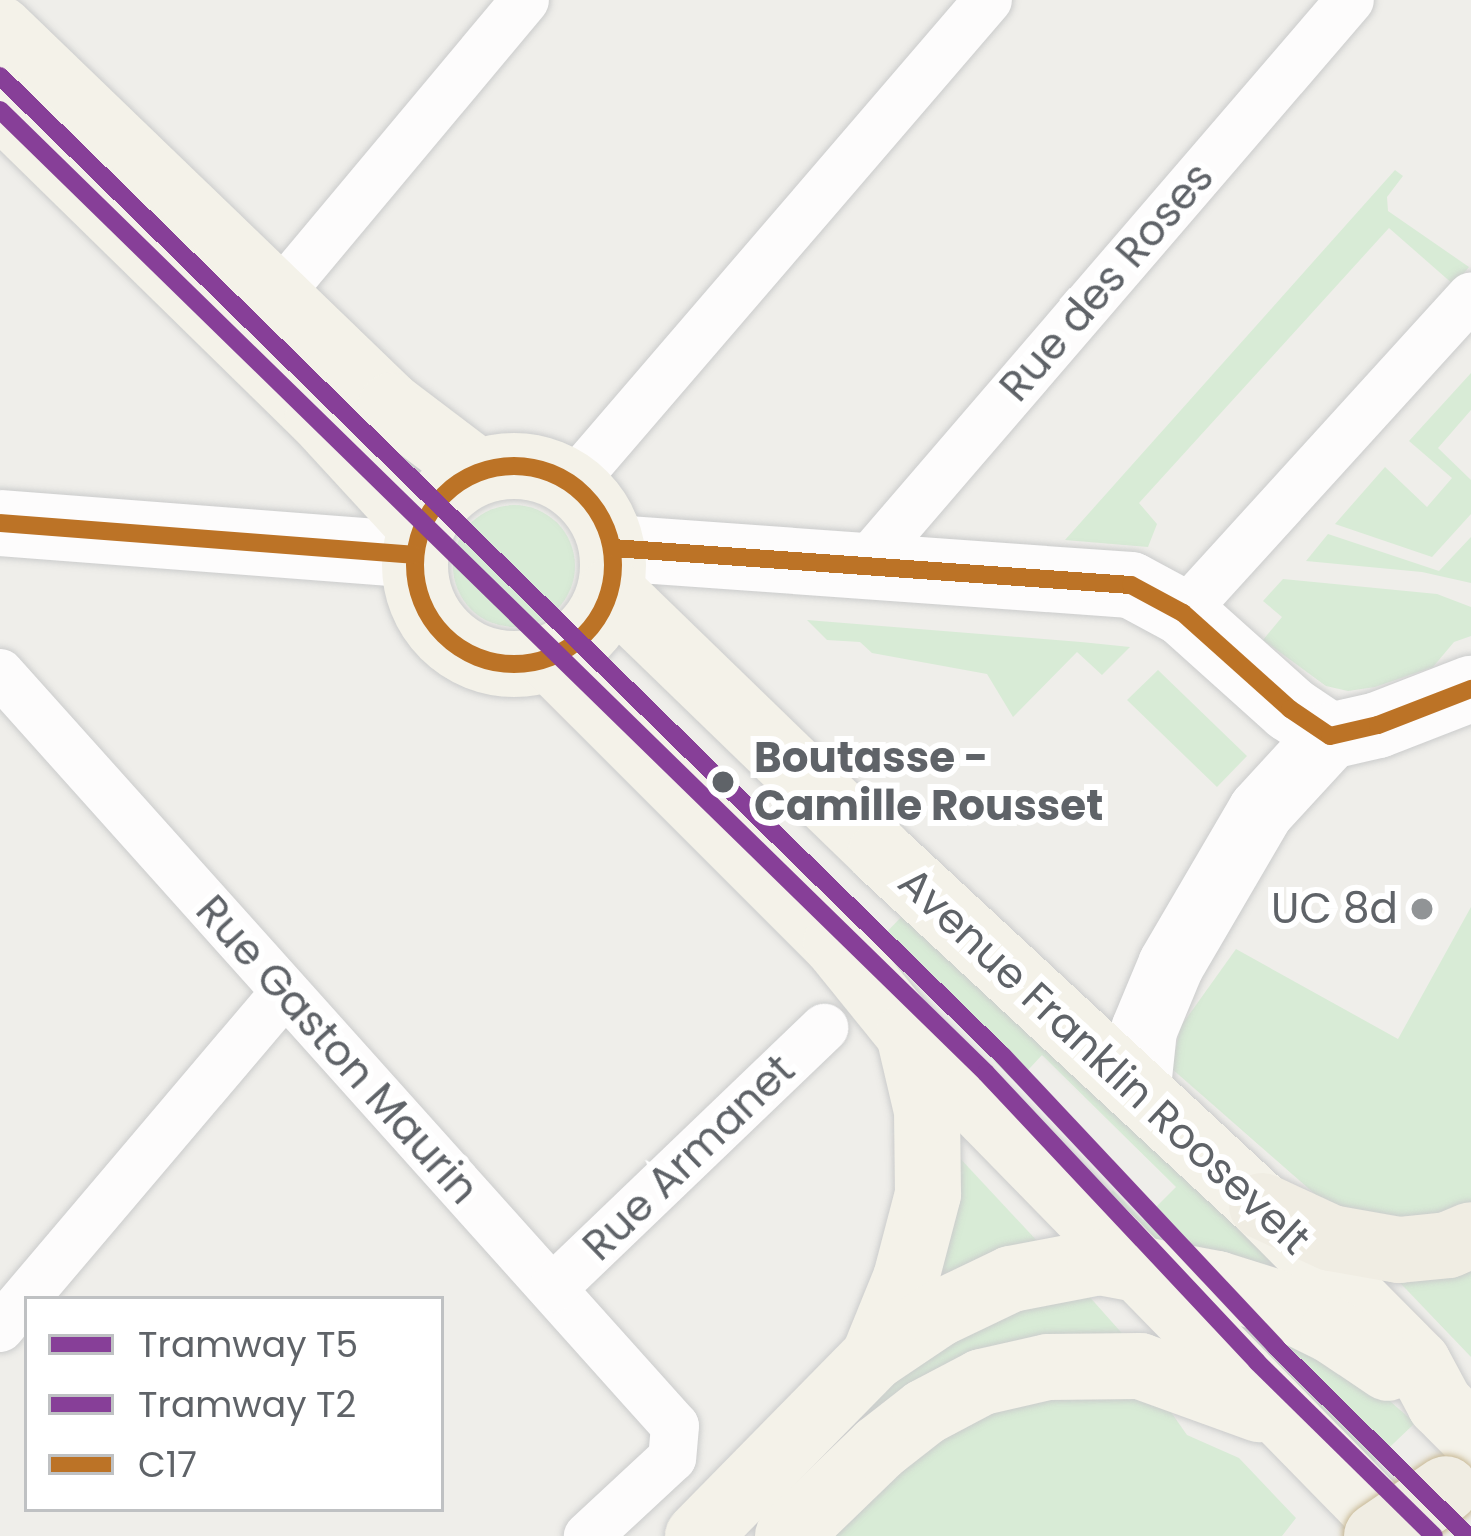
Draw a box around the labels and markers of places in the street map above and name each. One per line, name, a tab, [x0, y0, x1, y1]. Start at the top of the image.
place label: Boutasse - Camille Rousset	[754, 733, 1103, 831]
marker: Boutasse - Camille Rousset	[702, 761, 744, 803]
place label: UC 8d	[1271, 884, 1398, 934]
marker: UC 8d	[1409, 896, 1435, 922]

